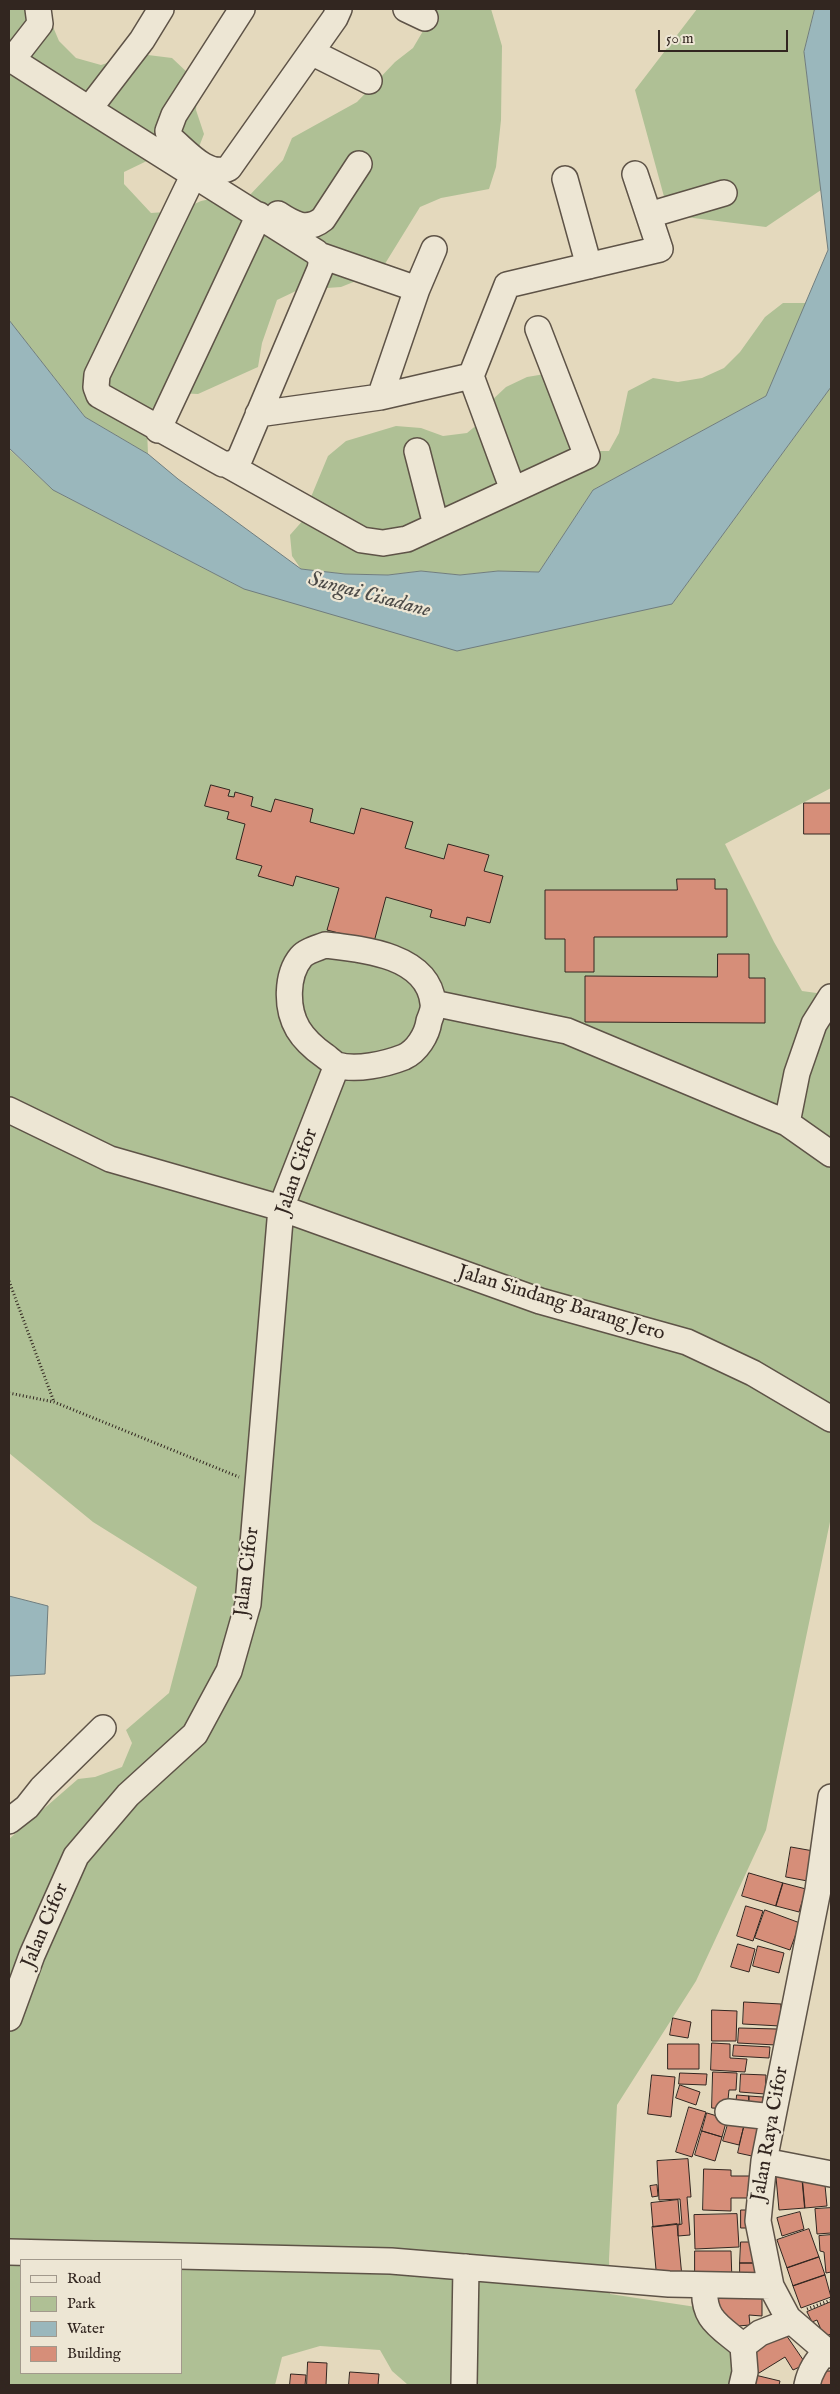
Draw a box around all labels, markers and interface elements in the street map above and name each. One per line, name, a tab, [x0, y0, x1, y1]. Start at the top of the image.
scale bar	[660, 20, 790, 52]
text: 50 m	[666, 29, 694, 48]
water label: Sungai Cisadane	[305, 568, 433, 624]
street label: Jalan Cifor	[272, 1125, 324, 1219]
street label: Jalan Sindang Barang Jero	[454, 1261, 668, 1347]
street label: Jalan Cifor	[231, 1526, 265, 1618]
street label: Jalan Cifor	[17, 1880, 75, 1972]
street label: Jalan Raya Cifor	[747, 2065, 795, 2203]
legend	[20, 2259, 182, 2374]
text: Road	[67, 2269, 101, 2288]
text: Park	[67, 2294, 96, 2313]
text: Water	[67, 2319, 104, 2338]
text: Building	[67, 2344, 121, 2363]

